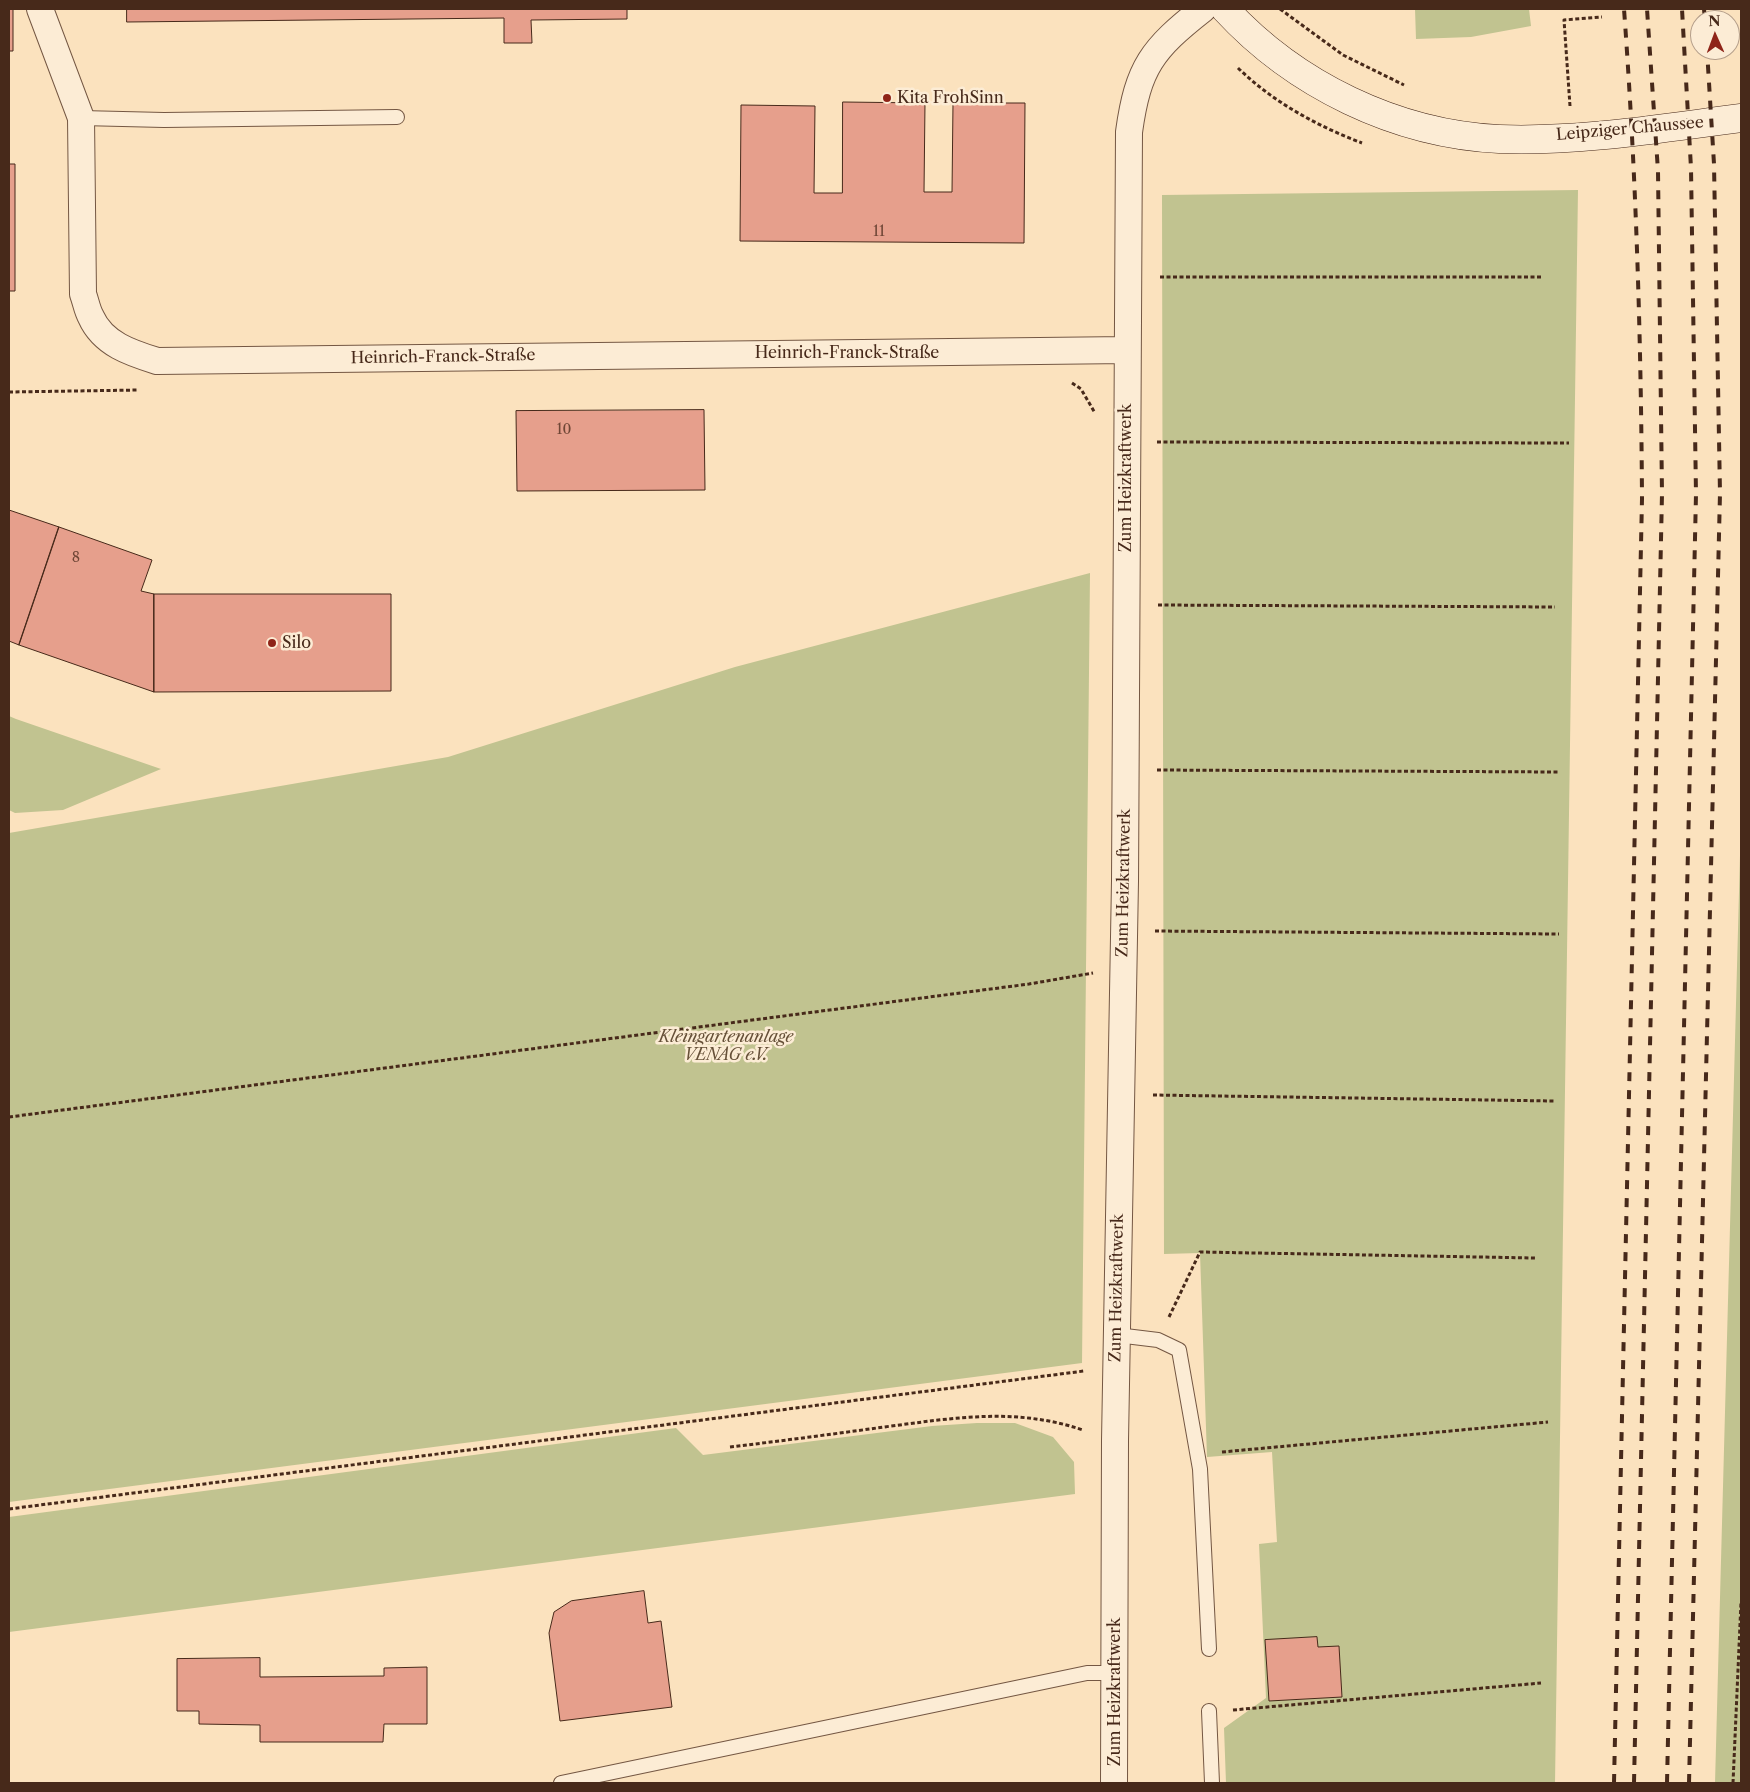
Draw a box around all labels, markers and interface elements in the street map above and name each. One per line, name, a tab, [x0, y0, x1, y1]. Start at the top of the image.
north arrow	[1690, 10, 1740, 60]
text: N	[1708, 12, 1721, 30]
place label: Kita FrohSinn	[897, 88, 1004, 108]
marker: Kita FrohSinn	[881, 92, 893, 104]
street label: Leipziger Chaussee	[1555, 113, 1705, 145]
house number: 11	[873, 224, 885, 240]
street label: Heinrich-Franck-Straße	[755, 343, 939, 363]
street label: Heinrich-Franck-Straße	[351, 346, 535, 368]
street label: Zum Heizkraftwerk	[1116, 404, 1136, 552]
house number: 10	[557, 422, 571, 438]
house number: 8	[72, 550, 80, 566]
place label: Silo	[282, 633, 311, 653]
marker: Silo	[266, 637, 278, 649]
street label: Zum Heizkraftwerk	[1113, 809, 1135, 957]
park label: Kleingartenanlage VENAG e.V.	[659, 1027, 793, 1065]
street label: Zum Heizkraftwerk	[1106, 1214, 1128, 1362]
street label: Zum Heizkraftwerk	[1105, 1618, 1125, 1766]

